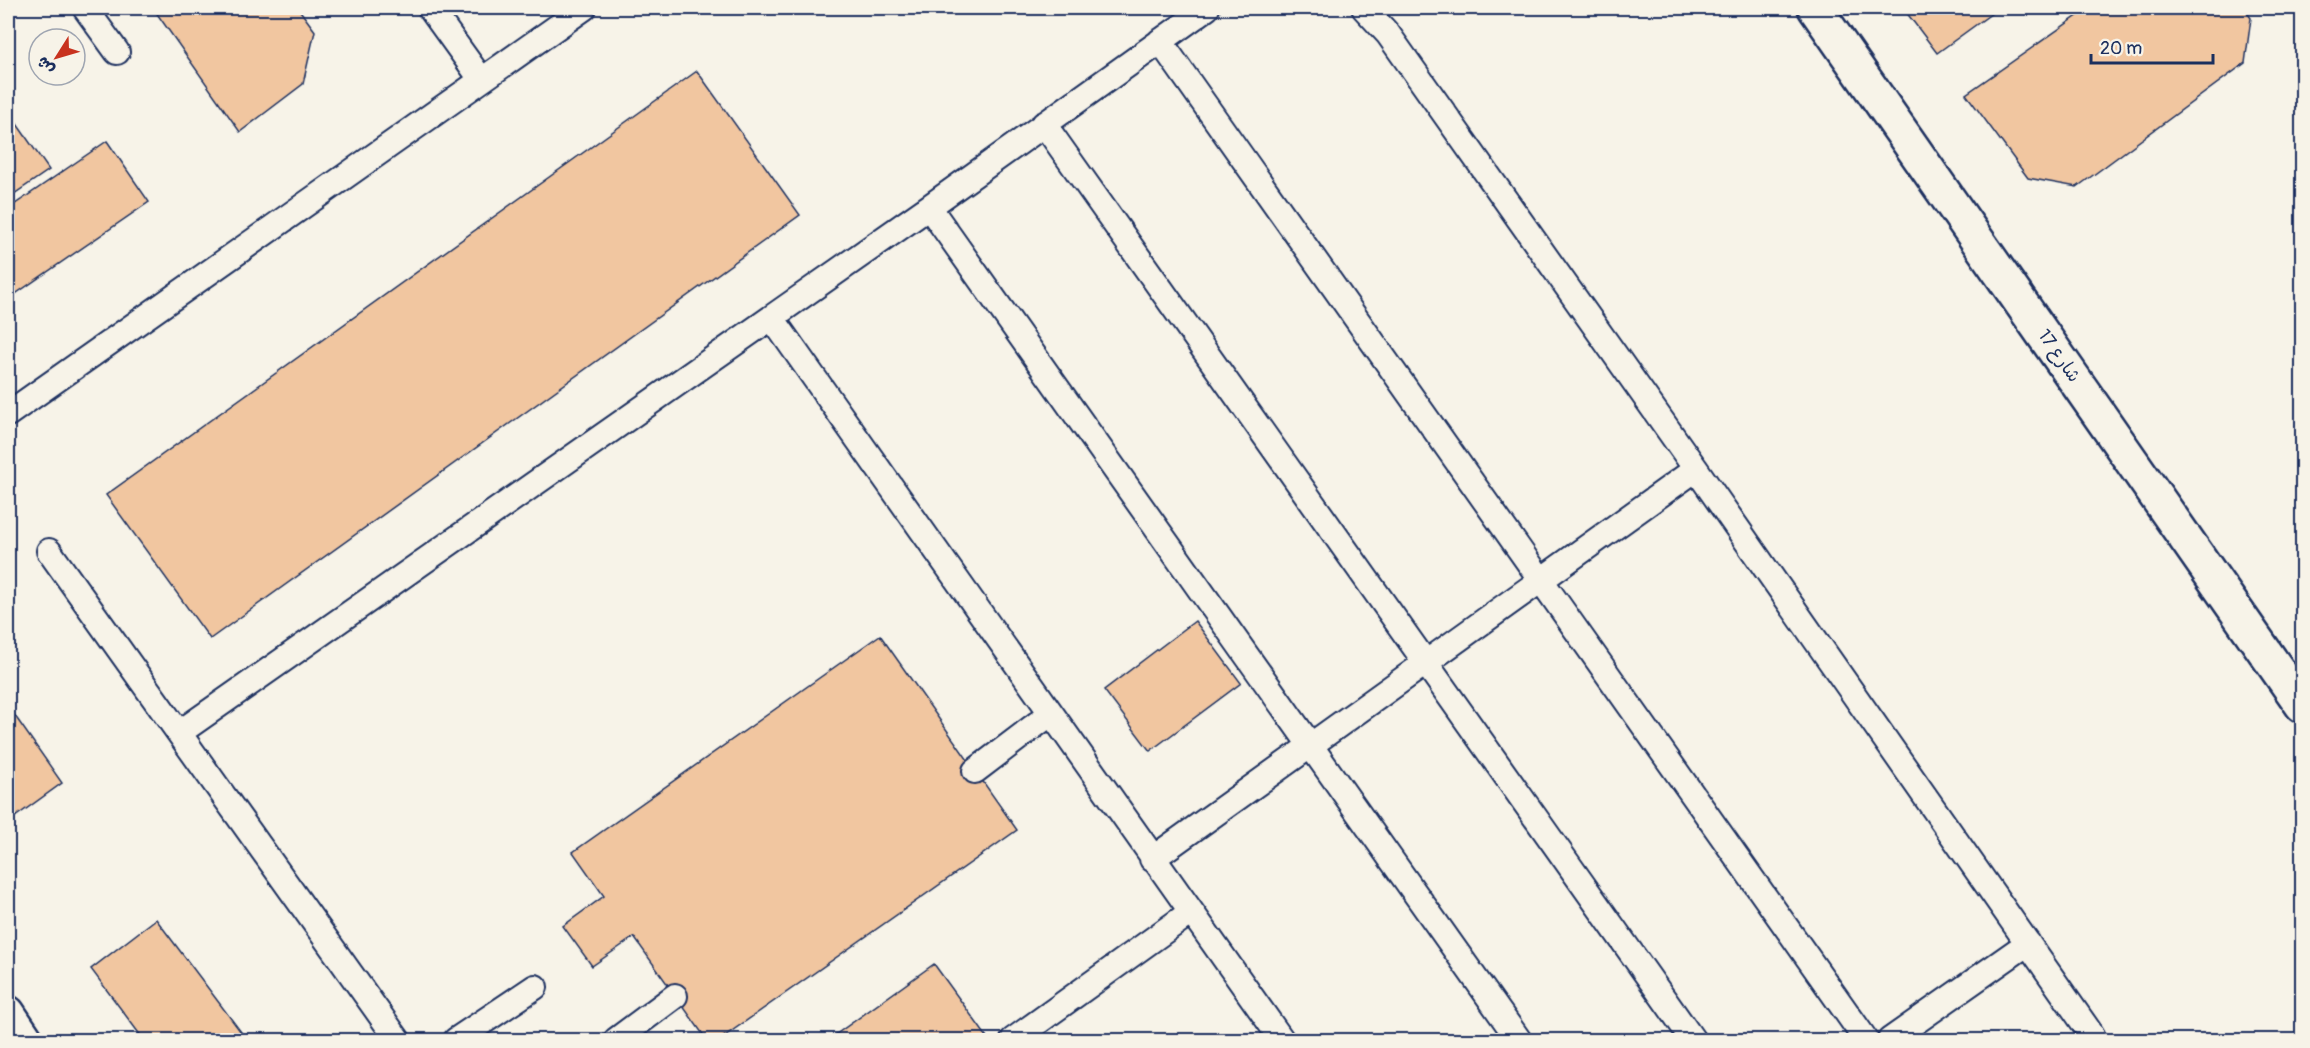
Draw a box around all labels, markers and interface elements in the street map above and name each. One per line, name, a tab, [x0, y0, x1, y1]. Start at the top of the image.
north arrow	[27, 27, 87, 87]
scale bar	[2091, 27, 2212, 65]
text: 20 m	[2100, 37, 2142, 60]
text: ش	[33, 52, 59, 78]
street label: شارع 17	[2033, 325, 2085, 387]

